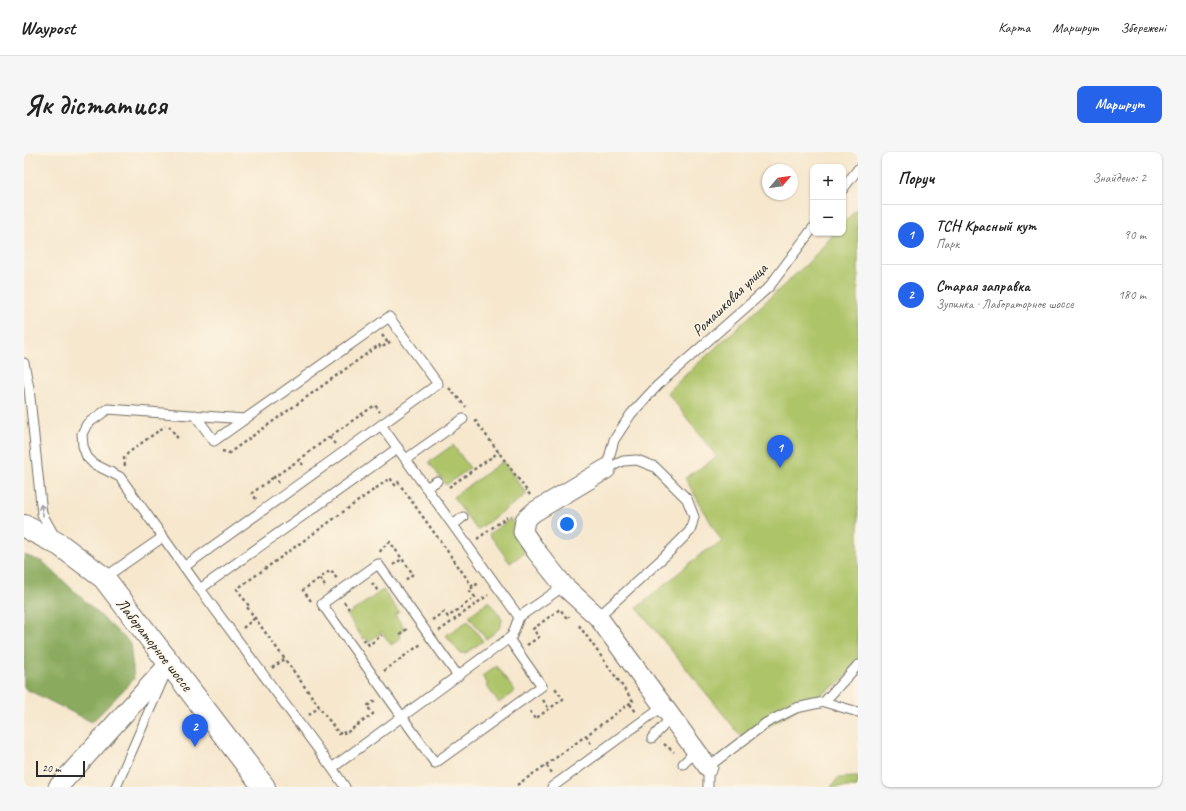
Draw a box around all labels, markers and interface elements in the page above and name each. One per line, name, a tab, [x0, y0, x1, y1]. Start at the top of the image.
text: Waypost	[20, 16, 75, 40]
text: Карта	[998, 19, 1030, 36]
text: Маршрут	[1052, 19, 1098, 36]
text: Збережені	[1120, 19, 1166, 36]
button: Маршрут	[1077, 86, 1162, 123]
text: Як дістатися	[24, 87, 167, 122]
north arrow	[762, 164, 798, 200]
map controls	[810, 164, 846, 236]
button: +	[810, 164, 846, 200]
text: Поруч	[898, 168, 934, 189]
text: Знайдено: 2	[1092, 170, 1146, 186]
button: −	[810, 200, 846, 236]
text: ТСН Красный кут	[936, 217, 1036, 236]
text: 1	[908, 227, 914, 243]
text: 90 m	[1124, 227, 1146, 243]
text: Парк	[936, 236, 959, 252]
street label: Ромашковая улица	[688, 258, 773, 341]
text: Старая заправка	[936, 277, 1030, 296]
text: 2	[908, 287, 914, 303]
text: 180 m	[1118, 287, 1146, 303]
text: Зупинка · Лабораторное шоссе	[936, 296, 1074, 312]
pin: 1	[767, 435, 793, 468]
one-way arrow	[38, 504, 46, 517]
your location	[557, 514, 577, 534]
street label: Лабораторное шоссе	[112, 594, 198, 697]
pin: 2	[182, 714, 208, 747]
scale bar	[36, 759, 85, 778]
text: 20 m	[42, 761, 61, 775]

